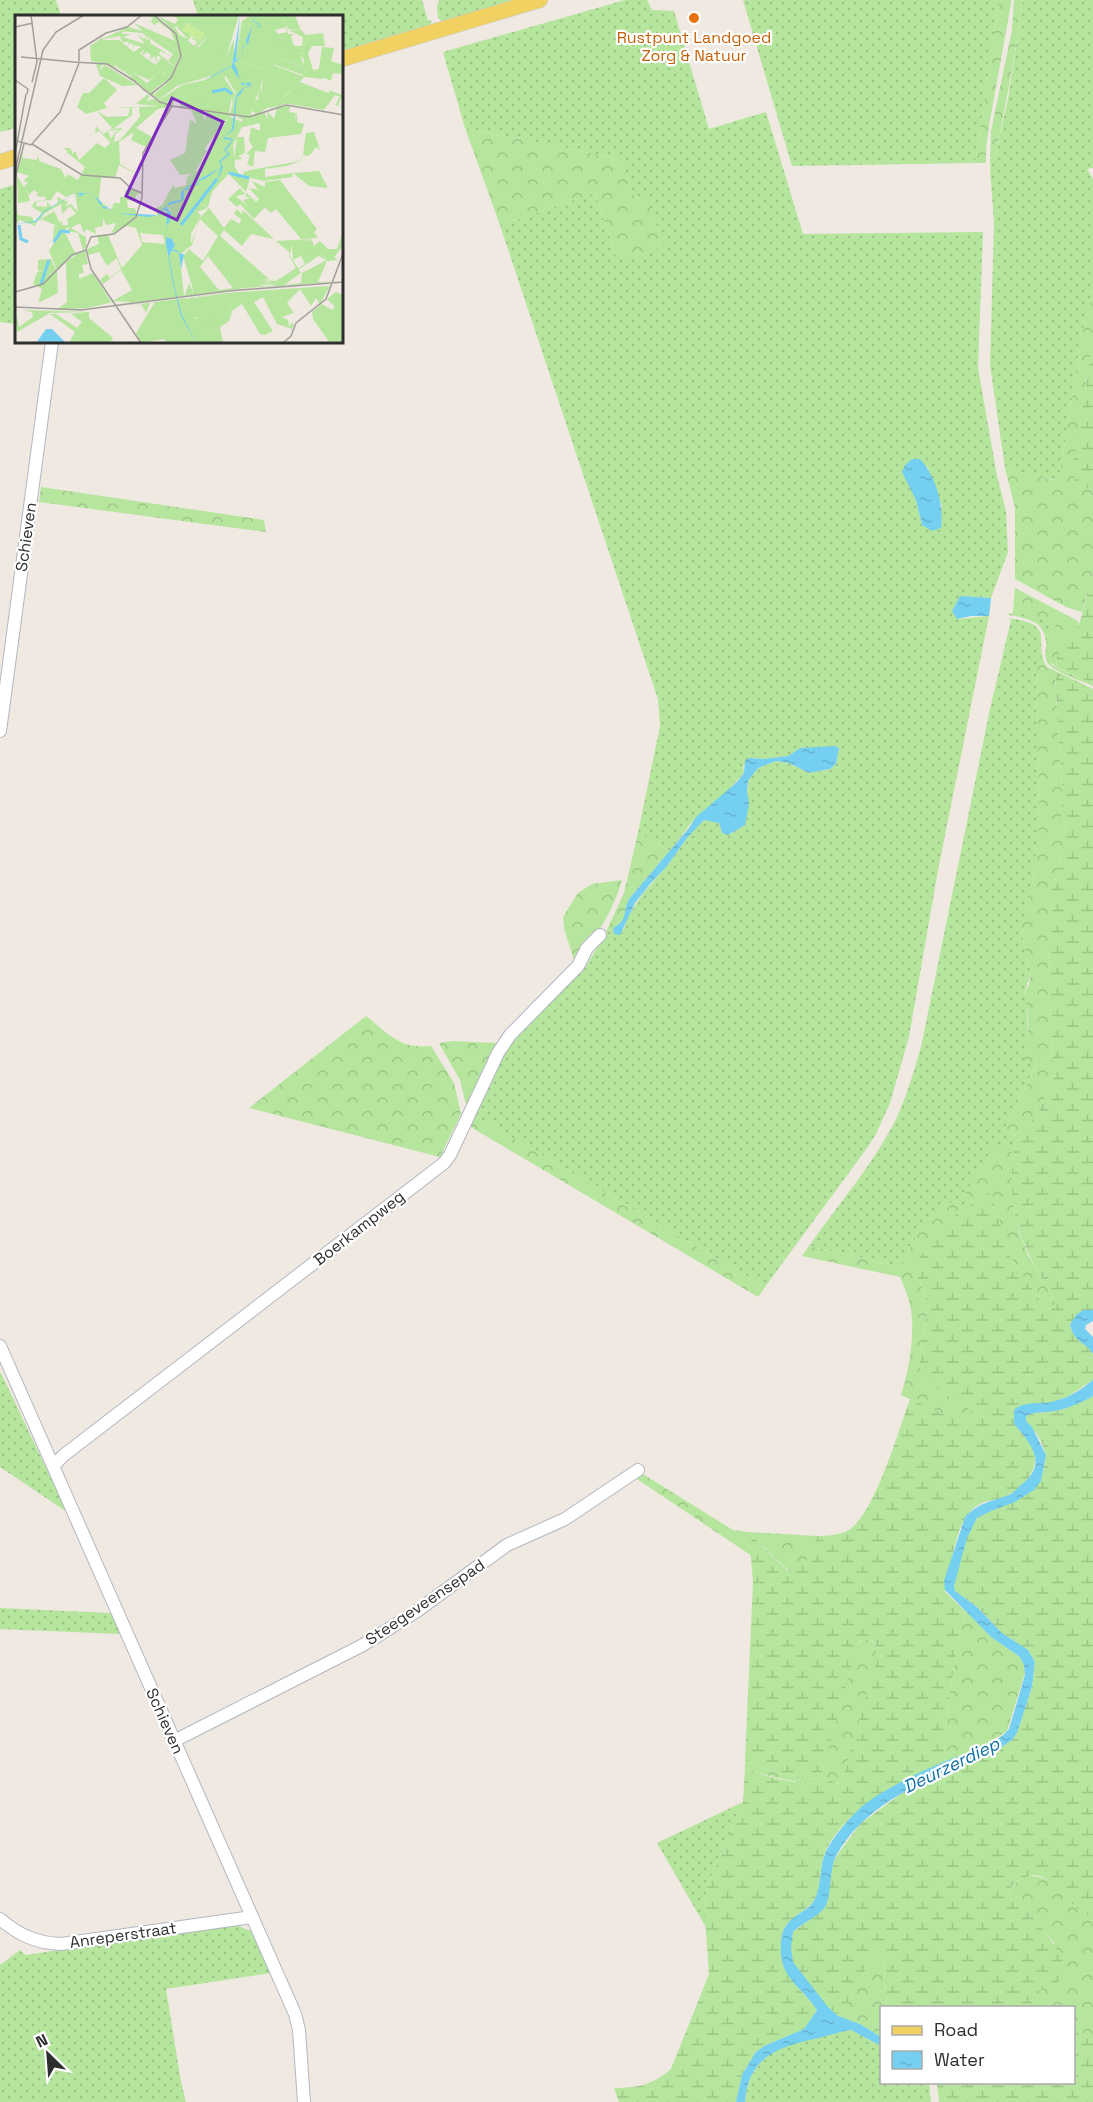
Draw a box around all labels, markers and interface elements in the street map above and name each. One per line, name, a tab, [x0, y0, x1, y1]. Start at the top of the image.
marker: Rustpunt Landgoed Zorg & Natuur	[687, 11, 701, 25]
inset map	[15, 15, 344, 344]
place label: Rustpunt Landgoed Zorg & Natuur	[617, 27, 771, 66]
street label: Schieven	[11, 501, 41, 573]
street label: Boerkampweg	[309, 1186, 409, 1270]
street label: Steegeveensepad	[361, 1554, 489, 1650]
street label: Schieven	[141, 1685, 189, 1757]
water label: Deurzerdiep	[899, 1731, 1004, 1798]
street label: Anreperstraat	[68, 1917, 178, 1953]
legend	[880, 2006, 1075, 2084]
text: Road	[934, 2018, 978, 2041]
north arrow	[18, 2024, 78, 2084]
text: N	[33, 2029, 51, 2053]
text: Water	[934, 2048, 985, 2071]

